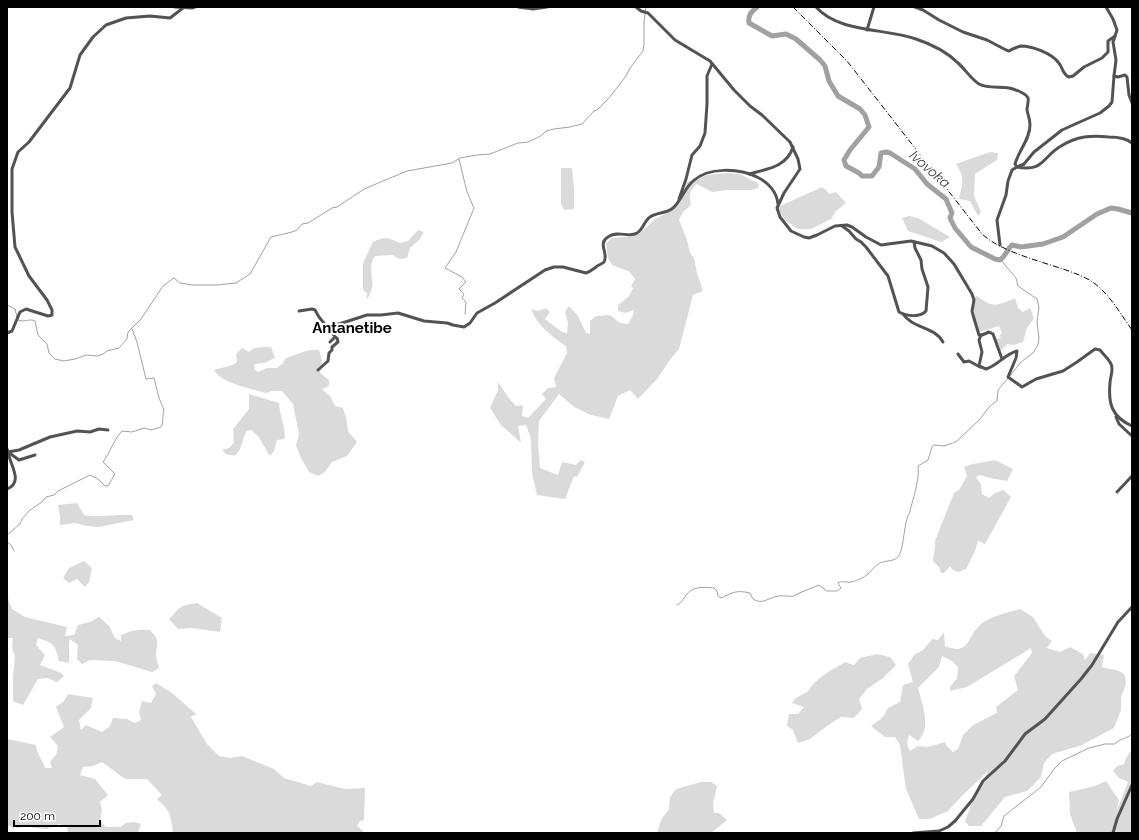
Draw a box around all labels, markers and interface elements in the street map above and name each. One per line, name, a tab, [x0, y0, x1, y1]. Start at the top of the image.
water label: Ivovoka	[906, 147, 954, 191]
district label: Antanetibe	[312, 319, 392, 337]
scale bar	[14, 802, 100, 828]
text: 200 m	[20, 809, 55, 823]

